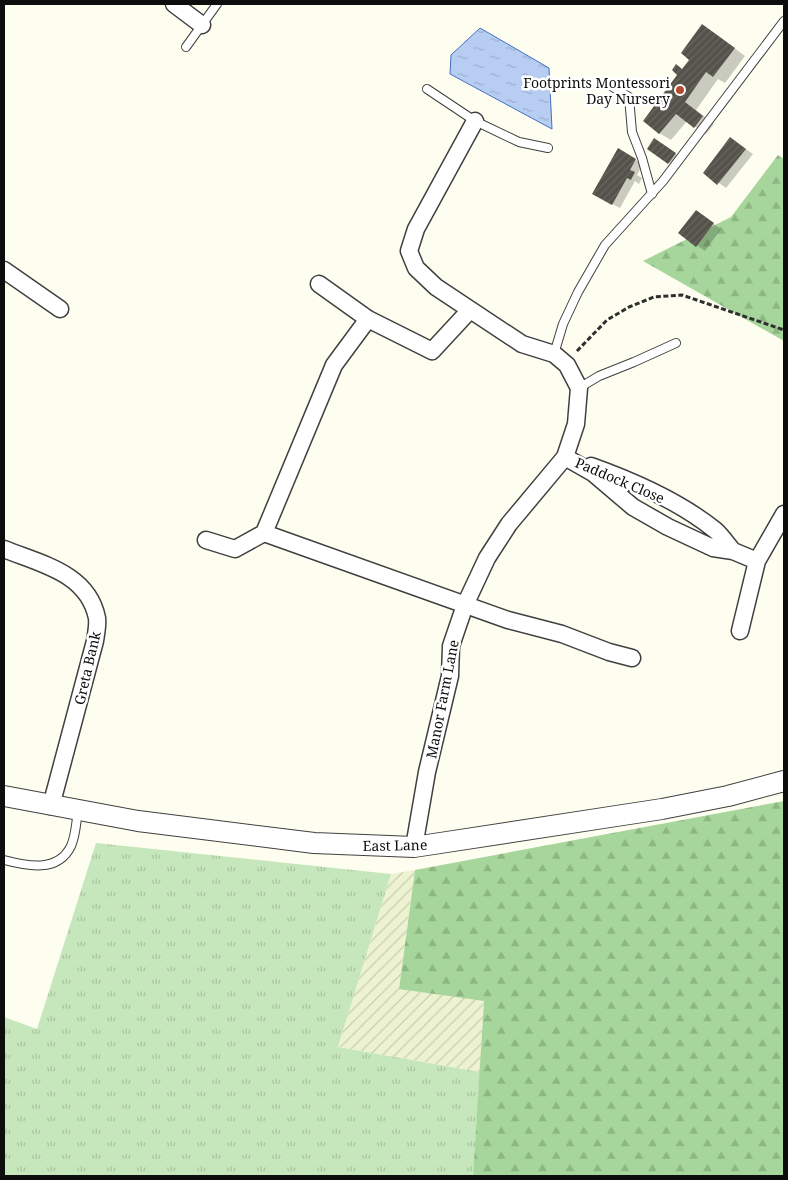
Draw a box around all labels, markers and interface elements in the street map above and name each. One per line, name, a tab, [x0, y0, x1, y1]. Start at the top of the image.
place label: Footprints Montessori Day Nursery	[523, 73, 671, 108]
marker: Footprints Montessori Day Nursery	[674, 84, 686, 96]
street label: Paddock Close	[572, 453, 668, 507]
street label: Greta Bank	[69, 629, 105, 707]
street label: Manor Farm Lane	[421, 638, 463, 760]
street label: East Lane	[363, 835, 427, 855]

